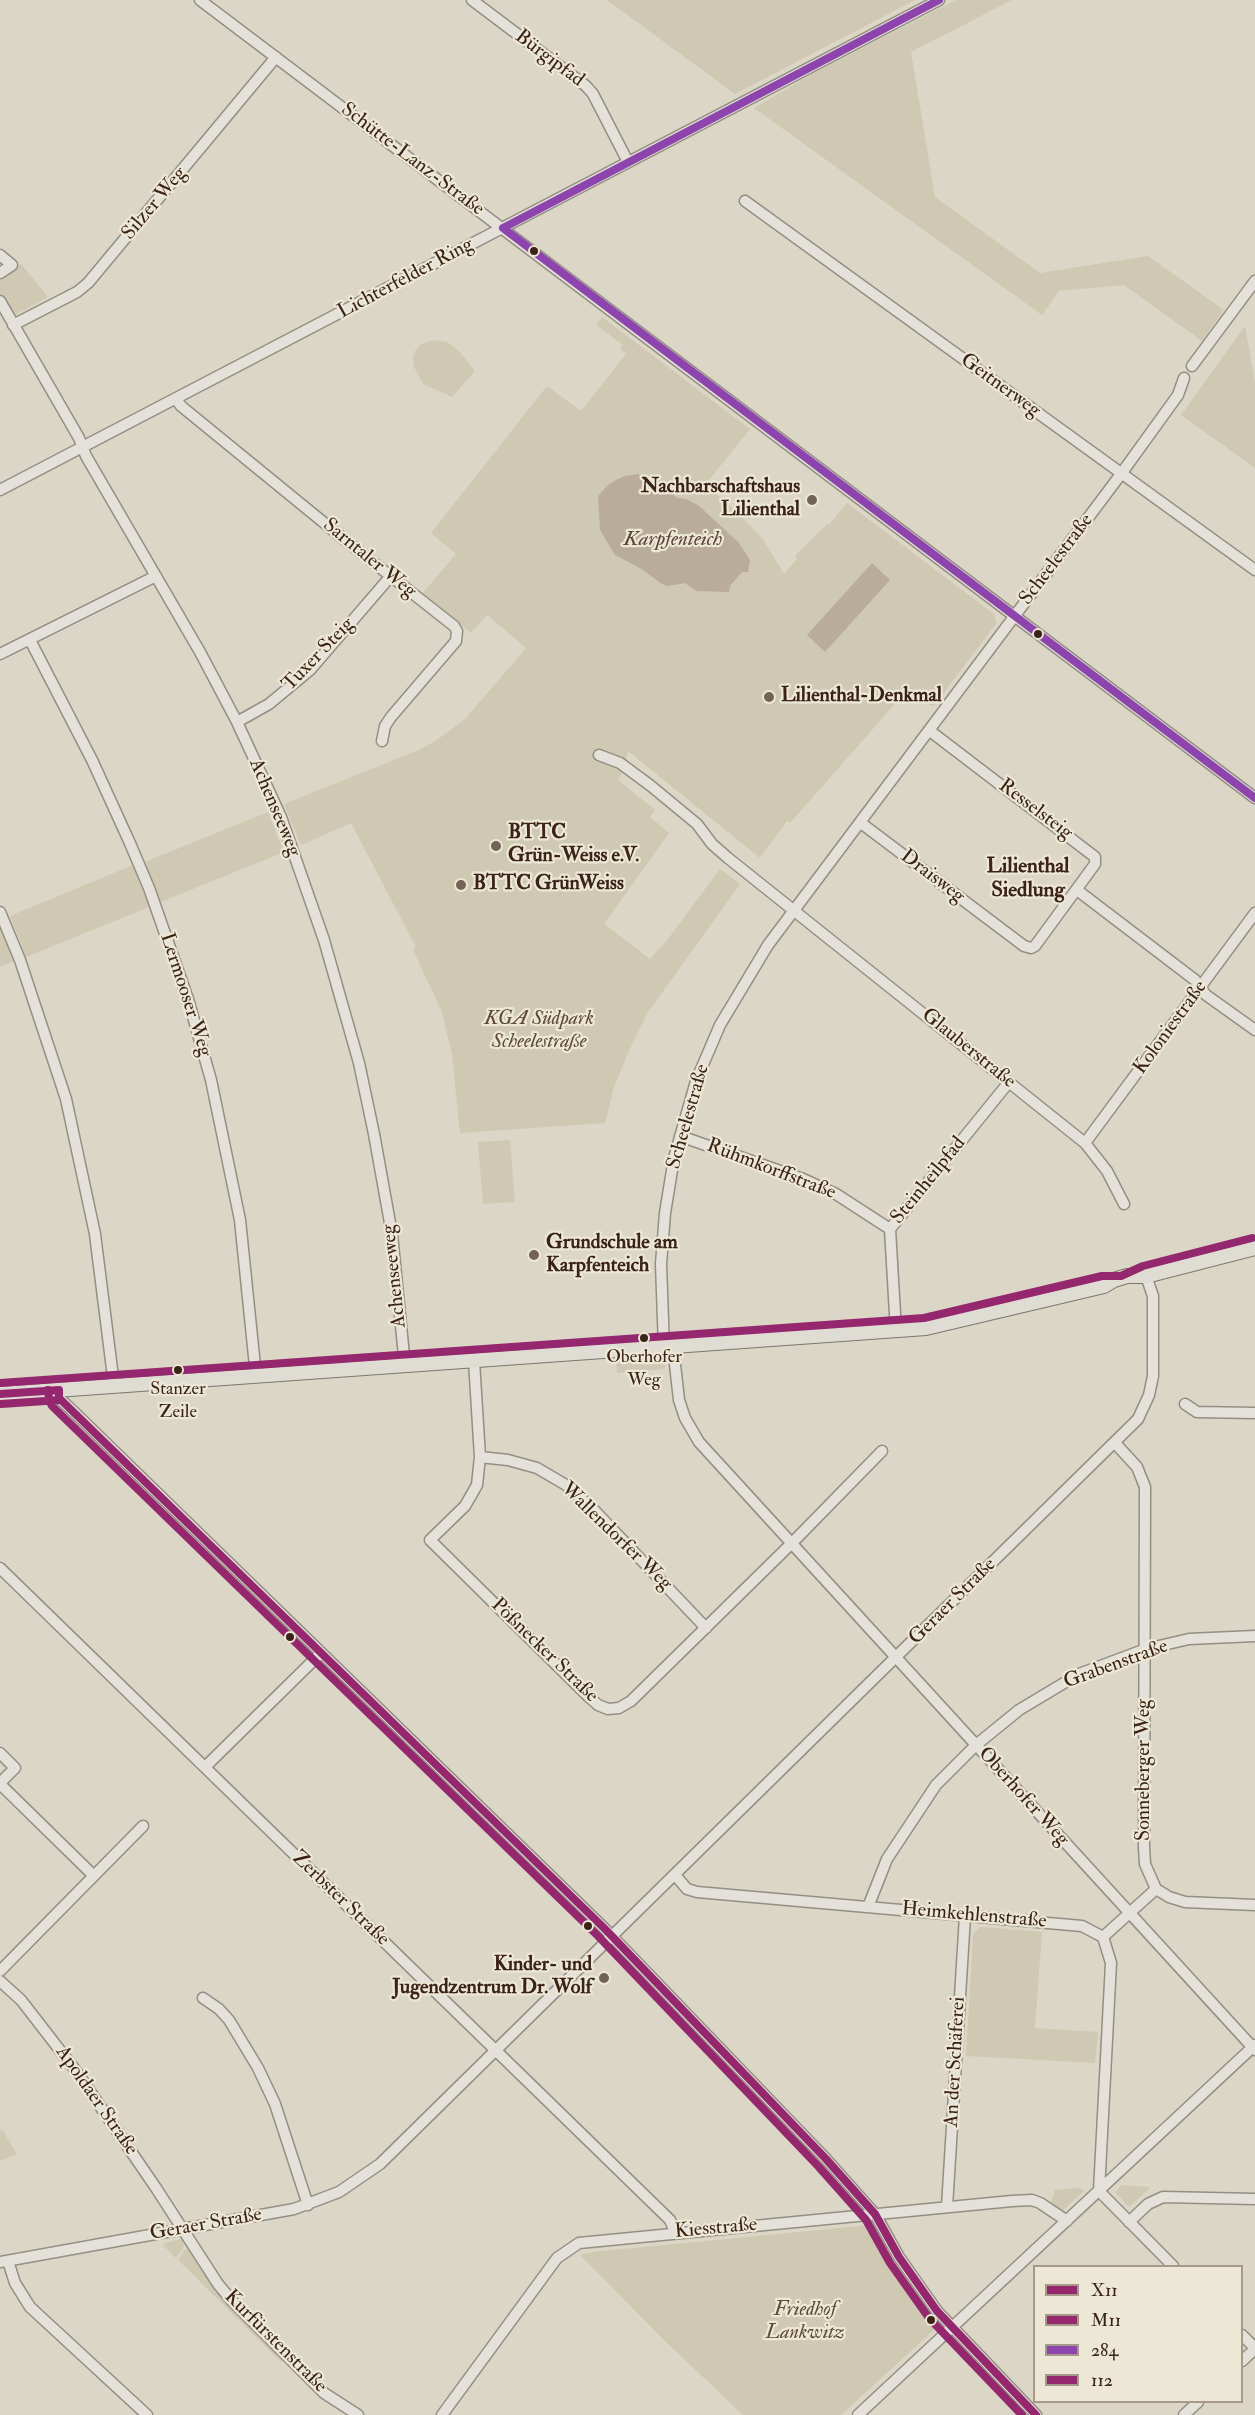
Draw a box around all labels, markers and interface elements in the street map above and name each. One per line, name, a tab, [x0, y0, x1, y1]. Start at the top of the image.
street label: Bürgipfad	[510, 25, 588, 93]
street label: Schütte-Lanz-Straße	[336, 98, 488, 222]
street label: Silzer Weg	[118, 163, 192, 245]
street label: Lichterfelder Ring	[334, 233, 478, 325]
unlabelled marker	[528, 245, 540, 257]
street label: Geitnerweg	[955, 349, 1045, 423]
place label: Nachbarschaftshaus Lilienthal	[641, 476, 800, 523]
marker: Nachbarschaftshaus Lilienthal	[805, 493, 819, 507]
street label: Scheelestraße	[1015, 510, 1099, 610]
street label: Sarntaler Weg	[317, 514, 421, 604]
water label: Karpfenteich	[624, 527, 722, 553]
street label: Tuxer Steig	[278, 613, 360, 697]
unlabelled marker	[1032, 628, 1044, 640]
place label: Lilienthal-Denkmal	[781, 685, 942, 709]
marker: Lilienthal-Denkmal	[762, 690, 776, 704]
street label: Achenseeweg	[243, 755, 305, 861]
street label: Resselsteig	[993, 774, 1077, 846]
place label: BTTC Grün-Weiss e.V.	[508, 822, 639, 869]
marker: BTTC Grün-Weiss e.V.	[489, 839, 503, 853]
street label: Draisweg	[895, 845, 969, 909]
district label: Lilienthal Siedlung	[986, 854, 1070, 904]
place label: BTTC GrünWeiss	[473, 873, 624, 897]
marker: BTTC GrünWeiss	[454, 878, 468, 892]
street label: Lermooser Weg	[154, 930, 216, 1060]
street label: Koloniestraße	[1129, 976, 1213, 1080]
street label: Glauberstraße	[916, 1004, 1020, 1094]
park label: KGA Südpark Scheelestraße	[484, 1008, 594, 1055]
street label: Scheelestraße	[663, 1062, 715, 1172]
street label: Steinheilpfad	[886, 1132, 972, 1230]
street label: Rühmkorffstraße	[703, 1134, 839, 1206]
street label: Achenseeweg	[378, 1223, 412, 1329]
place label: Grundschule am Karpfenteich	[546, 1232, 678, 1279]
marker: Grundschule am Karpfenteich	[527, 1248, 541, 1262]
marker: Oberhofer Weg	[638, 1332, 650, 1344]
place label: Oberhofer Weg	[606, 1347, 682, 1390]
marker: Stanzer Zeile	[172, 1364, 184, 1376]
place label: Stanzer Zeile	[150, 1379, 206, 1422]
street label: Wallendorfer Weg	[555, 1478, 677, 1596]
street label: Geraer Straße	[904, 1553, 1002, 1651]
street label: Pößnecker Straße	[485, 1594, 603, 1708]
unlabelled marker	[284, 1631, 296, 1643]
street label: Grabenstraße	[1061, 1635, 1171, 1695]
street label: Sonneberger Weg	[1133, 1699, 1157, 1841]
street label: Oberhofer Weg	[972, 1742, 1074, 1852]
street label: Zerbster Straße	[286, 1846, 394, 1952]
street label: Heimkehlenstraße	[901, 1898, 1047, 1934]
unlabelled marker	[582, 1920, 594, 1932]
place label: Kinder- und Jugendzentrum Dr. Wolf	[392, 1954, 592, 2001]
marker: Kinder- und Jugendzentrum Dr. Wolf	[597, 1971, 611, 1985]
street label: An der Schäferei	[941, 1996, 971, 2128]
street label: Apoldaer Straße	[49, 2042, 143, 2160]
street label: Geraer Straße	[148, 2203, 264, 2247]
street label: Kiesstraße	[674, 2213, 758, 2245]
legend	[1033, 2265, 1243, 2403]
text: X11	[1091, 2279, 1118, 2302]
street label: Kurfürstenstraße	[218, 2285, 332, 2399]
park label: Friedhof Lankwitz	[765, 2299, 845, 2346]
text: M11	[1091, 2309, 1121, 2332]
unlabelled marker	[925, 2314, 937, 2326]
text: 284	[1091, 2339, 1118, 2362]
text: 112	[1091, 2369, 1113, 2392]

